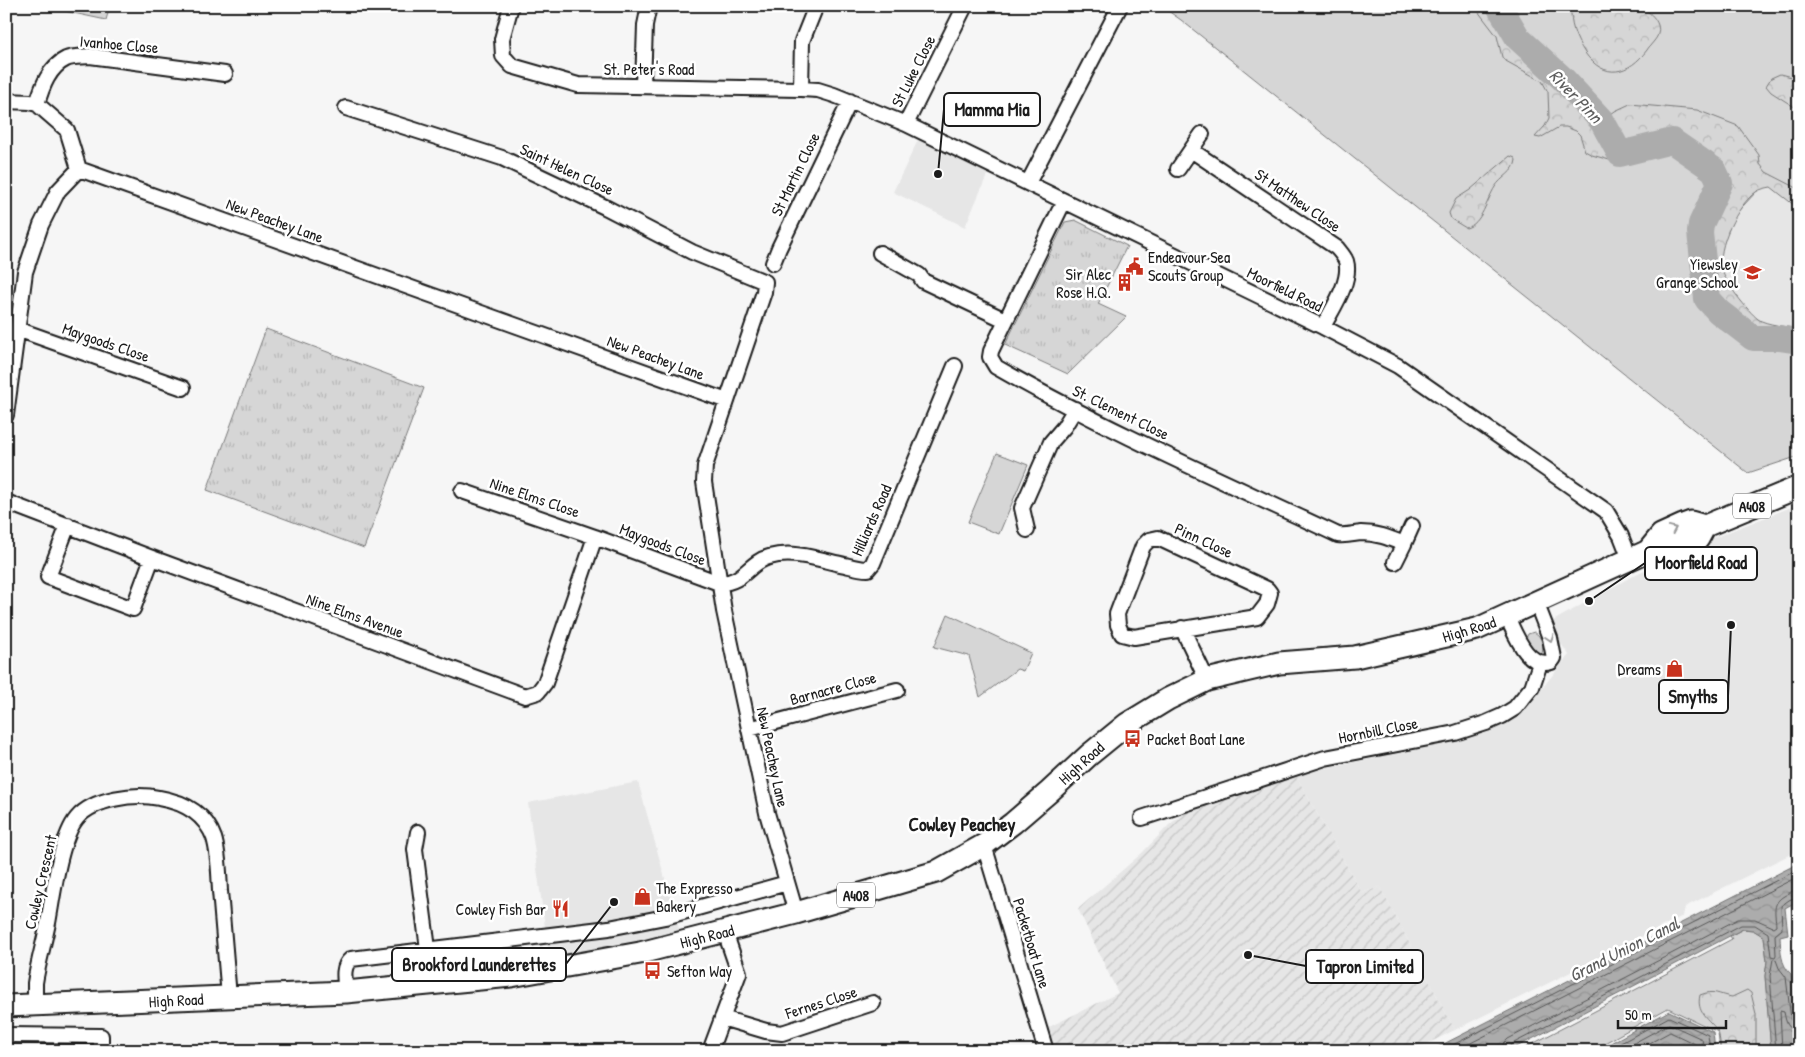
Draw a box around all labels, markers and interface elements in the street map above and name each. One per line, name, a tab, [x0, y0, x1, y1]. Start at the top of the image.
street label: Ivanhoe Close	[79, 30, 160, 58]
street label: St Luke Close	[886, 31, 941, 111]
street label: St. Peter's Road	[604, 58, 694, 80]
water label: River Pinn	[1544, 63, 1609, 130]
callout: Mamma Mia	[944, 93, 1040, 126]
text: Mamma Mia	[954, 97, 1031, 122]
street label: St Martin Close	[765, 128, 825, 219]
street label: Saint Helen Close	[517, 138, 618, 201]
street label: St Matthew Close	[1251, 163, 1346, 237]
street label: New Peachey Lane	[223, 192, 327, 248]
place label: Endeavour Sea Scouts Group	[1148, 246, 1230, 286]
place label: Yiewsley Grange School	[1656, 253, 1739, 293]
public building icon: Endeavour Sea Scouts Group	[1124, 256, 1144, 276]
street label: Moorfield Road	[1243, 261, 1327, 317]
place label: Sir Alec Rose H.Q.	[1056, 263, 1112, 303]
school or university icon: Yiewsley Grange School	[1742, 263, 1762, 283]
building icon: Sir Alec Rose H.Q.	[1115, 273, 1135, 293]
street label: Maygoods Close	[60, 317, 153, 367]
street label: New Peachey Lane	[604, 329, 708, 385]
street label: St. Clement Close	[1069, 379, 1174, 445]
street label: Nine Elms Close	[487, 471, 583, 523]
street label: Hilliards Road	[845, 481, 897, 559]
road number: A408	[1733, 494, 1771, 518]
street label: Maygoods Close	[617, 517, 710, 571]
street label: Pinn Close	[1172, 517, 1237, 563]
one-way arrow	[1668, 525, 1677, 536]
callout: Moorfield Road	[1645, 547, 1757, 580]
text: Moorfield Road	[1655, 550, 1747, 575]
street label: Nine Elms Avenue	[303, 587, 407, 643]
street label: High Road	[1440, 610, 1498, 648]
one-way arrow	[1544, 633, 1554, 641]
place label: Dreams	[1618, 658, 1661, 680]
shop icon: Dreams	[1665, 659, 1685, 679]
street label: Barnacre Close	[787, 666, 879, 710]
callout: Smyths	[1659, 680, 1728, 713]
text: Smyths	[1669, 684, 1717, 710]
street label: New Peachey Lane	[752, 705, 794, 810]
street label: Hornbill Close	[1337, 711, 1420, 748]
place label: Packet Boat Lane	[1147, 728, 1246, 750]
bus stop icon: Packet Boat Lane	[1123, 729, 1143, 749]
street label: High Road	[1053, 736, 1109, 790]
district label: Cowley Peachey	[909, 811, 1016, 838]
street label: Cowley Crescent	[18, 832, 62, 931]
place label: The Expresso Bakery	[656, 877, 733, 917]
road number: A408	[837, 882, 875, 908]
shop icon: The Expresso Bakery	[632, 887, 652, 907]
street label: Packetboat Lane	[1008, 895, 1056, 991]
place label: Cowley Fish Bar	[456, 898, 546, 920]
restaurant icon: Cowley Fish Bar	[550, 899, 570, 919]
water label: Grand Union Canal	[1565, 910, 1684, 987]
street label: High Road	[678, 919, 736, 953]
callout: Brookford Launderettes	[392, 948, 566, 981]
callout: Tapron Limited	[1306, 950, 1423, 983]
text: Brookford Launderettes	[402, 952, 556, 977]
text: Tapron Limited	[1315, 954, 1414, 980]
place label: Sefton Way	[667, 960, 732, 982]
bus stop icon: Sefton Way	[643, 961, 663, 981]
street label: Fernes Close	[781, 980, 860, 1024]
street label: High Road	[148, 988, 204, 1012]
scale bar	[1618, 997, 1725, 1029]
text: 50 m	[1625, 1004, 1652, 1025]

